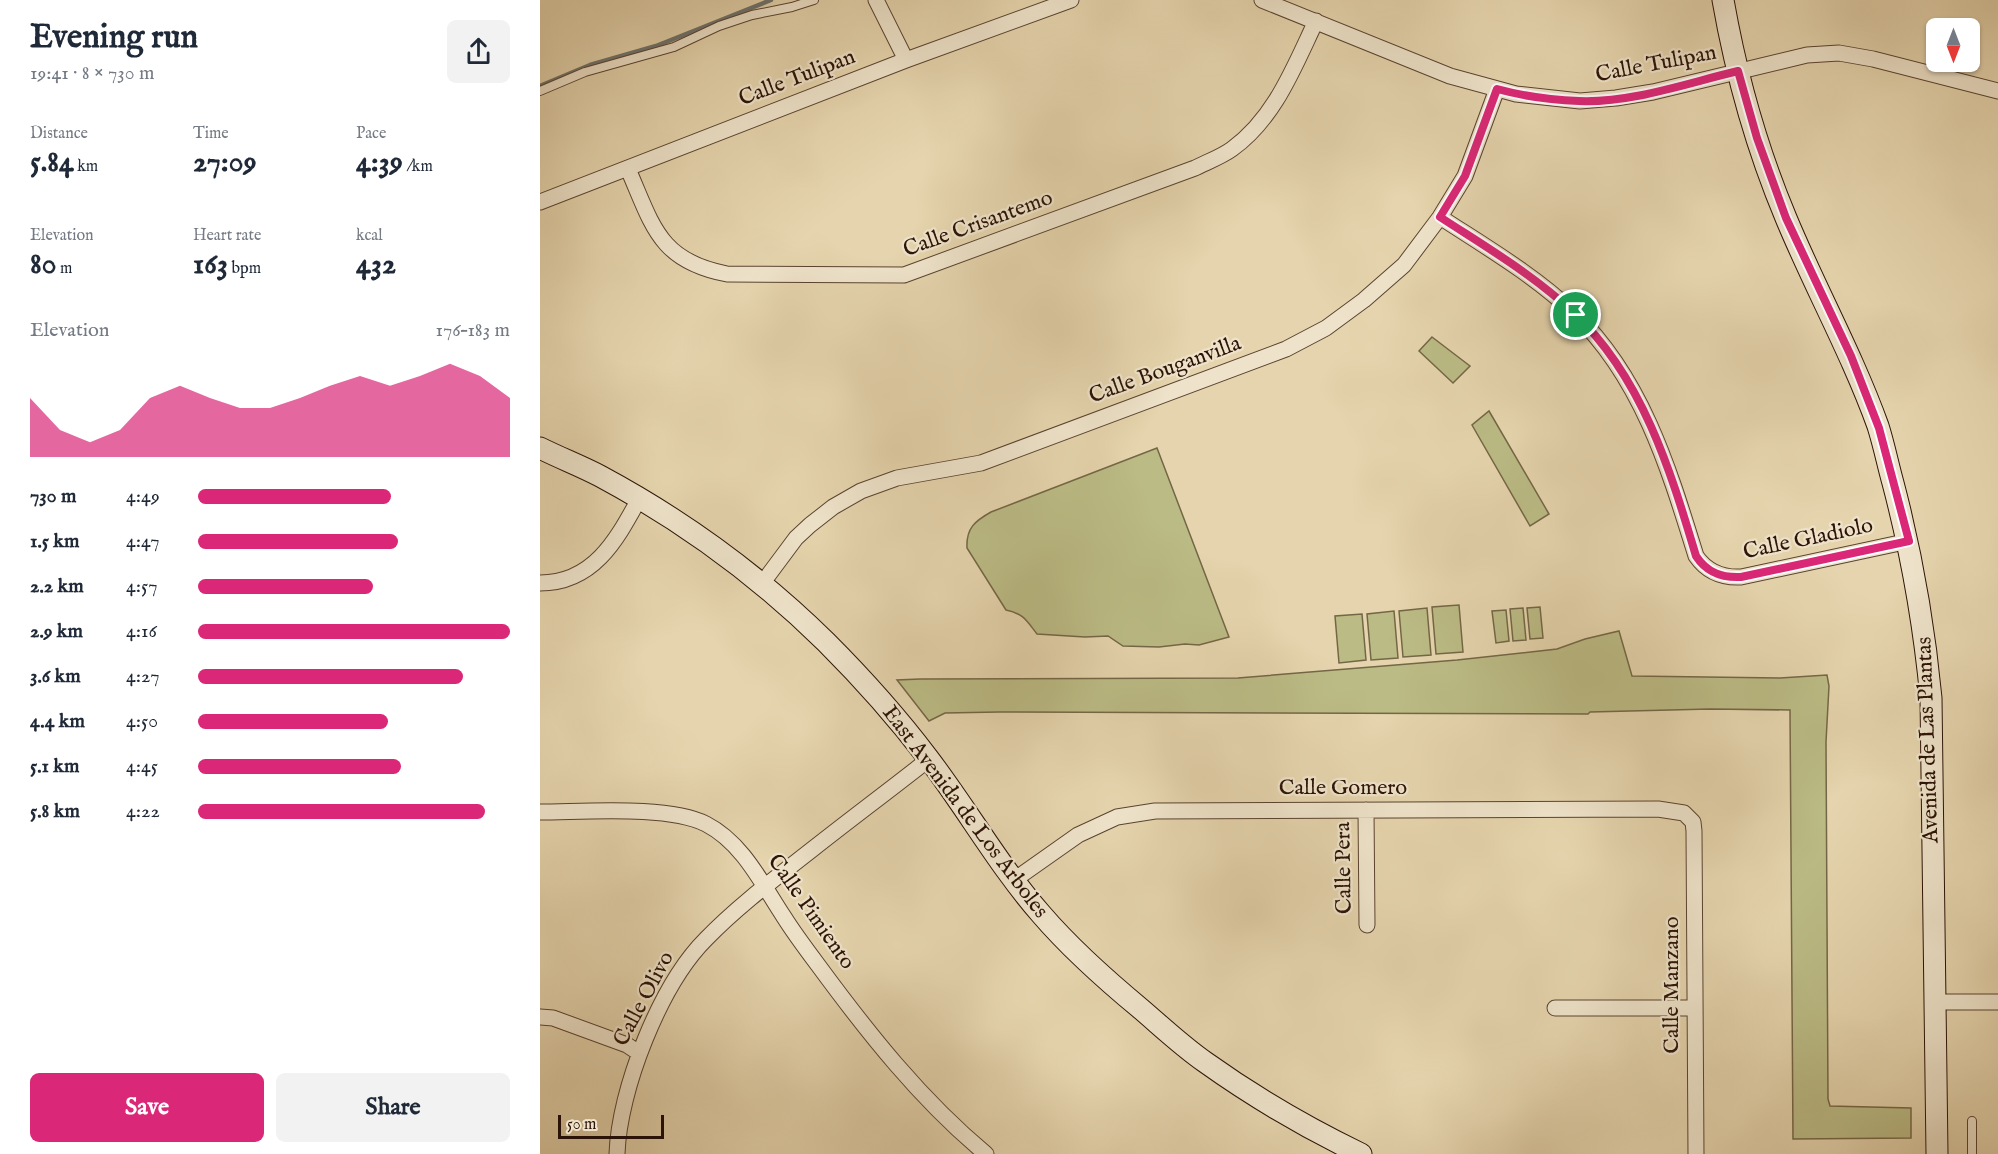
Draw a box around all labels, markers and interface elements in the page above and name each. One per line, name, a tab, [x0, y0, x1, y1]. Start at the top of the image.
text: Evening run	[30, 17, 198, 59]
north arrow	[1926, 18, 1980, 72]
map controls	[1926, 18, 1980, 72]
button: share	[447, 20, 510, 83]
street label: Calle Tulipan	[1593, 39, 1719, 89]
street label: Calle Tulipan	[735, 43, 860, 113]
text: 19:41 · 8 × 730 m	[30, 61, 154, 86]
text: Distance	[30, 124, 88, 144]
text: Time	[193, 124, 229, 144]
text: Pace	[356, 124, 386, 144]
text: 5.84	[30, 144, 74, 182]
text: 27:09	[193, 144, 257, 182]
text: 4:39	[356, 144, 403, 182]
text: km	[74, 157, 98, 177]
text: /km	[403, 157, 433, 177]
street label: Calle Crisantemo	[899, 184, 1057, 264]
text: Elevation	[30, 226, 93, 246]
text: Heart rate	[193, 226, 261, 246]
text: kcal	[356, 226, 383, 246]
text: 80	[30, 246, 57, 284]
text: 163	[193, 246, 228, 284]
text: 432	[356, 246, 396, 284]
text: m	[57, 259, 72, 279]
text: bpm	[228, 259, 261, 279]
pin	[1550, 289, 1601, 340]
icon: arrive	[1559, 298, 1592, 331]
text: Elevation	[30, 318, 109, 343]
text: 176–183 m	[435, 318, 510, 343]
street label: Calle Bouganvilla	[1085, 329, 1245, 411]
text: 730 m	[30, 484, 76, 509]
text: 4:49	[126, 484, 160, 509]
street label: Calle Gladiolo	[1740, 512, 1876, 566]
text: 1.5 km	[30, 529, 80, 554]
text: 4:47	[126, 529, 160, 554]
text: 2.2 km	[30, 574, 84, 599]
text: 4:57	[126, 574, 158, 599]
text: 2.9 km	[30, 619, 83, 644]
text: 4:16	[126, 619, 157, 644]
street label: Avenida de Las Plantas	[1910, 636, 1946, 845]
text: 3.6 km	[30, 664, 81, 689]
text: 4:27	[126, 664, 160, 689]
street label: East Avenida de Los Arboles	[876, 700, 1054, 924]
text: 4.4 km	[30, 709, 85, 734]
text: 4:50	[126, 709, 158, 734]
text: 5.1 km	[30, 754, 80, 779]
text: 4:45	[126, 754, 158, 779]
street label: Calle Gomero	[1279, 774, 1407, 802]
text: 5.8 km	[30, 799, 80, 824]
text: 4:22	[126, 799, 160, 824]
street label: Calle Pera	[1329, 821, 1359, 914]
street label: Calle Pimiento	[761, 849, 861, 975]
street label: Calle Manzano	[1658, 916, 1686, 1054]
street label: Calle Olivo	[607, 947, 681, 1051]
button: Save	[30, 1073, 264, 1142]
button: Share	[276, 1073, 510, 1142]
scale bar	[558, 1112, 664, 1140]
text: 50 m	[567, 1115, 596, 1135]

